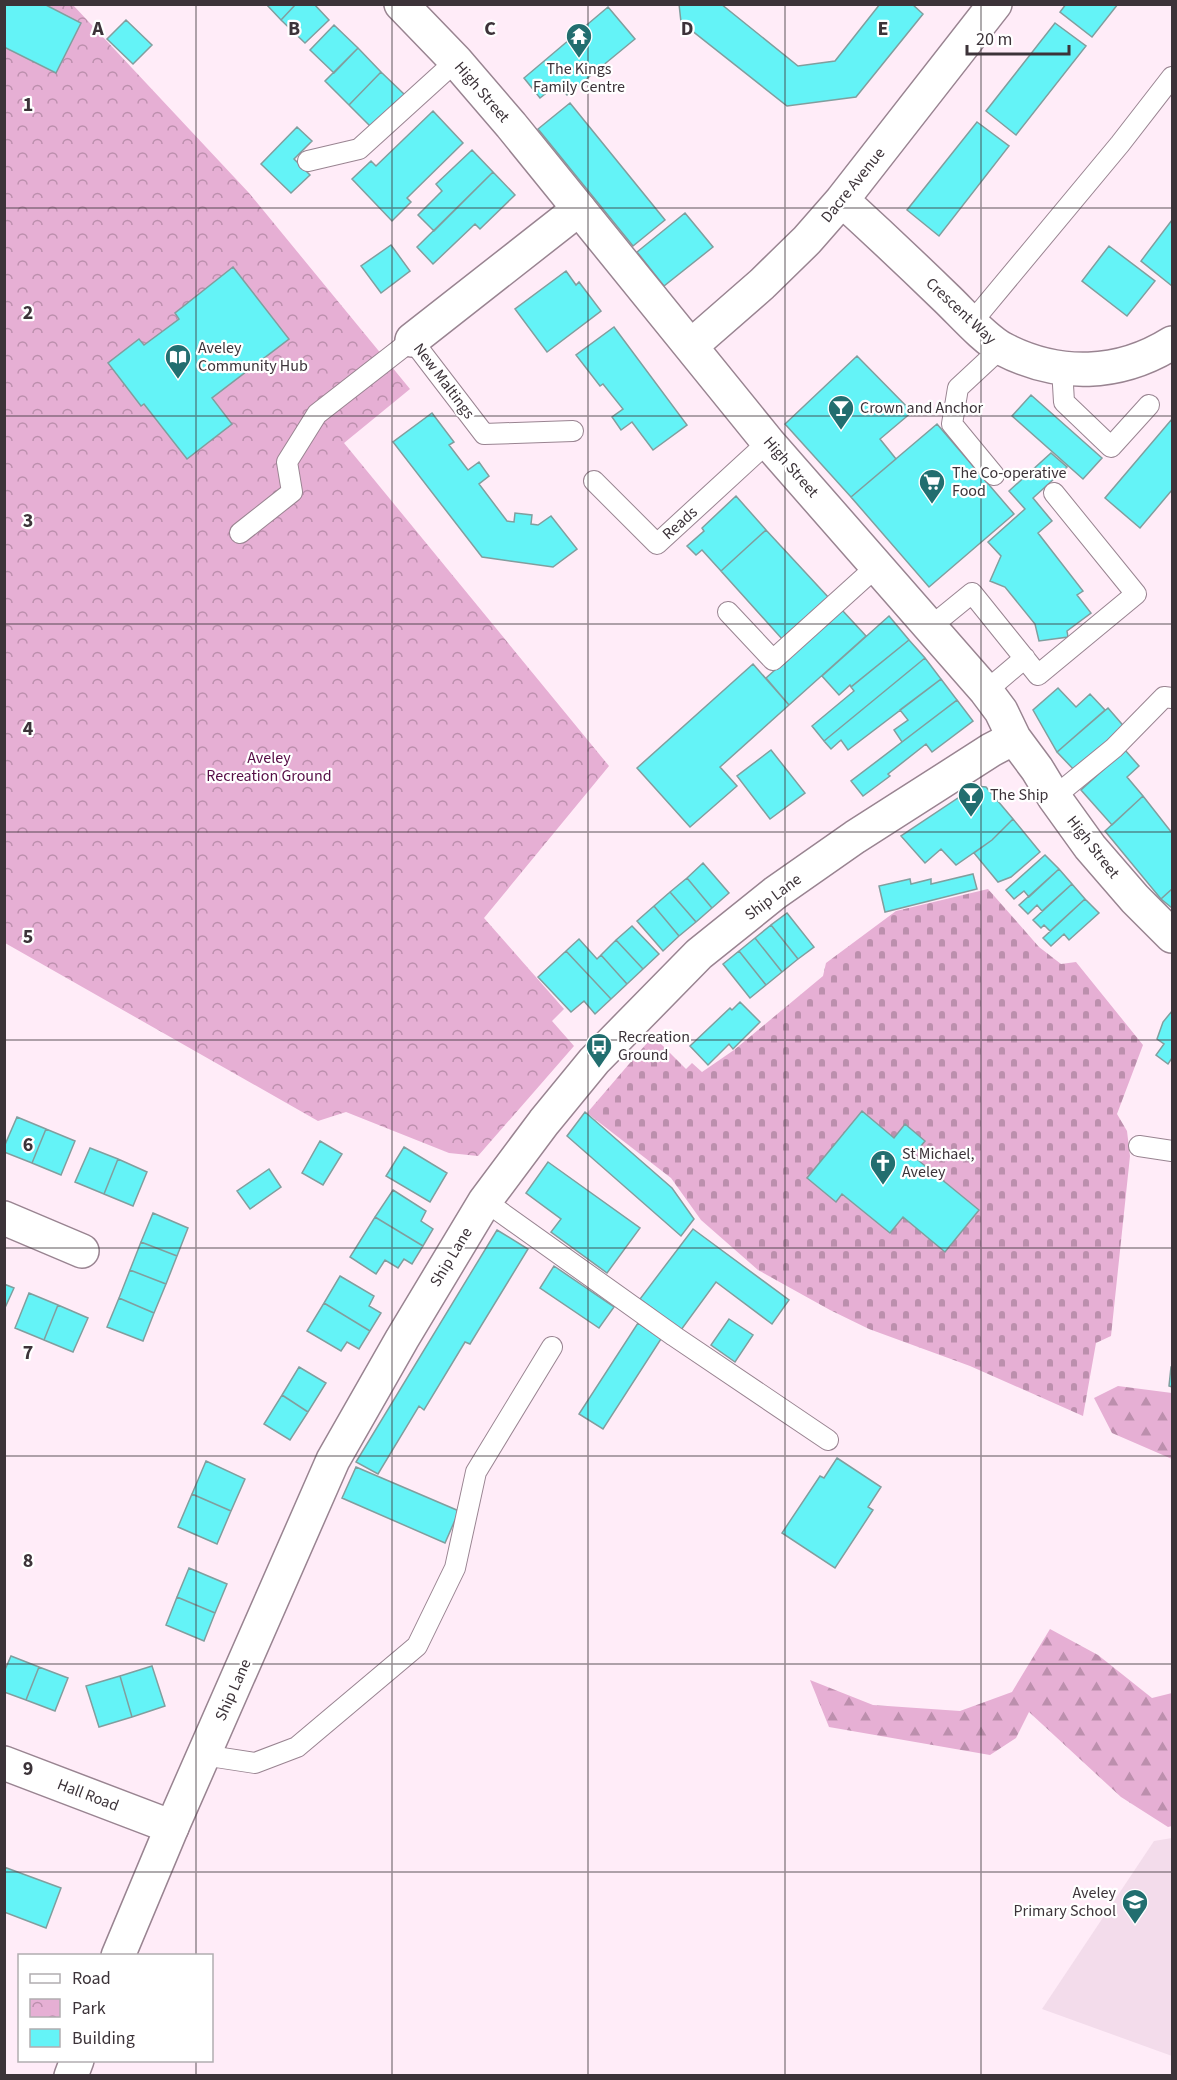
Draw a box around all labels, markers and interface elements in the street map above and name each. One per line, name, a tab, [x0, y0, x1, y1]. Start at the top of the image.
text: A	[91, 15, 104, 43]
text: B	[288, 15, 300, 43]
text: C	[484, 15, 496, 43]
text: D	[681, 15, 693, 43]
text: E	[878, 15, 888, 43]
scale bar	[967, 18, 1069, 56]
temple icon: The Kings Family Centre	[564, 21, 594, 59]
text: 20 m	[976, 27, 1012, 52]
street label: High Street	[449, 57, 515, 128]
place label: The Kings Family Centre	[533, 58, 625, 98]
text: 1	[23, 91, 33, 119]
street label: Dacre Avenue	[816, 143, 890, 227]
street label: Crescent Way	[921, 273, 1002, 350]
text: 2	[23, 299, 33, 327]
place label: Aveley Community Hub	[198, 337, 308, 377]
street label: New Maltings	[408, 339, 480, 424]
library icon: Aveley Community Hub	[163, 342, 193, 380]
bar icon: Crown and Anchor	[826, 393, 856, 431]
place label: Crown and Anchor	[860, 397, 984, 419]
street label: High Street	[758, 432, 824, 503]
place label: The Co-operative Food	[952, 462, 1067, 502]
supermarket icon: The Co-operative Food	[917, 467, 947, 505]
street label: Reads	[658, 501, 703, 545]
text: 3	[23, 507, 33, 535]
text: 4	[23, 715, 34, 743]
park label: Aveley Recreation Ground	[206, 747, 332, 787]
bar icon: The Ship	[956, 780, 986, 818]
place label: The Ship	[990, 784, 1049, 806]
street label: High Street	[1061, 811, 1125, 884]
street label: Ship Lane	[740, 868, 806, 926]
text: 5	[23, 923, 33, 951]
place label: Recreation Ground	[618, 1026, 690, 1066]
bus stop icon: Recreation Ground	[584, 1031, 614, 1069]
text: 6	[23, 1131, 33, 1159]
place label: St Michael, Aveley	[902, 1143, 974, 1183]
church icon: St Michael, Aveley	[868, 1148, 898, 1186]
street label: Ship Lane	[425, 1223, 477, 1291]
text: 7	[23, 1339, 33, 1367]
text: 8	[23, 1547, 33, 1575]
street label: Ship Lane	[210, 1655, 256, 1725]
text: 9	[23, 1755, 33, 1783]
street label: Hall Road	[54, 1773, 122, 1817]
place label: Aveley Primary School	[1014, 1882, 1117, 1922]
school or university icon: Aveley Primary School	[1120, 1887, 1150, 1925]
legend	[18, 1954, 213, 2062]
text: Road	[72, 1966, 111, 1991]
text: Park	[72, 1996, 106, 2021]
text: Building	[72, 2026, 135, 2051]

